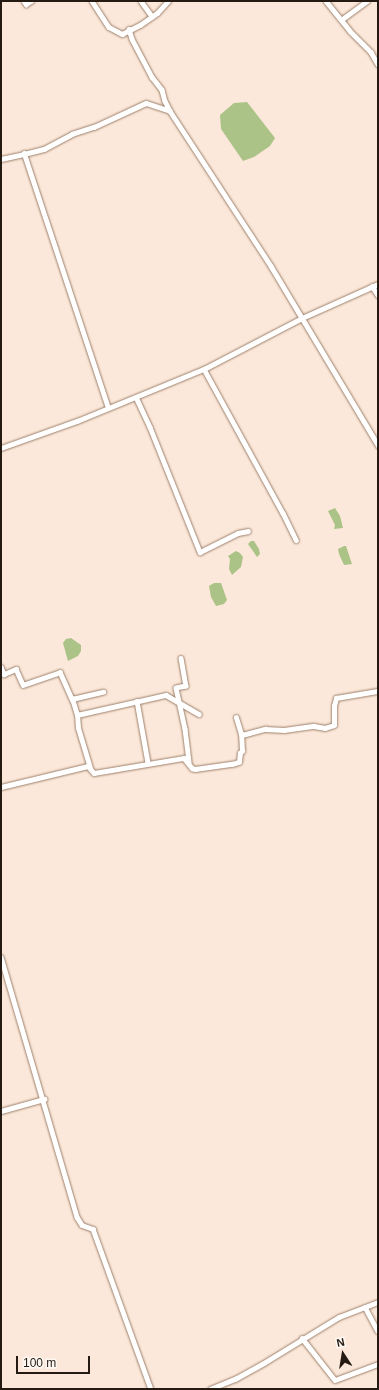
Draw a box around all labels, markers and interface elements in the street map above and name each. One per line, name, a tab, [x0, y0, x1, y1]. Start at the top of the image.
north arrow	[323, 1334, 363, 1374]
text: N	[335, 1336, 346, 1349]
scale bar	[18, 1348, 92, 1374]
text: 100 m	[23, 1356, 56, 1370]

